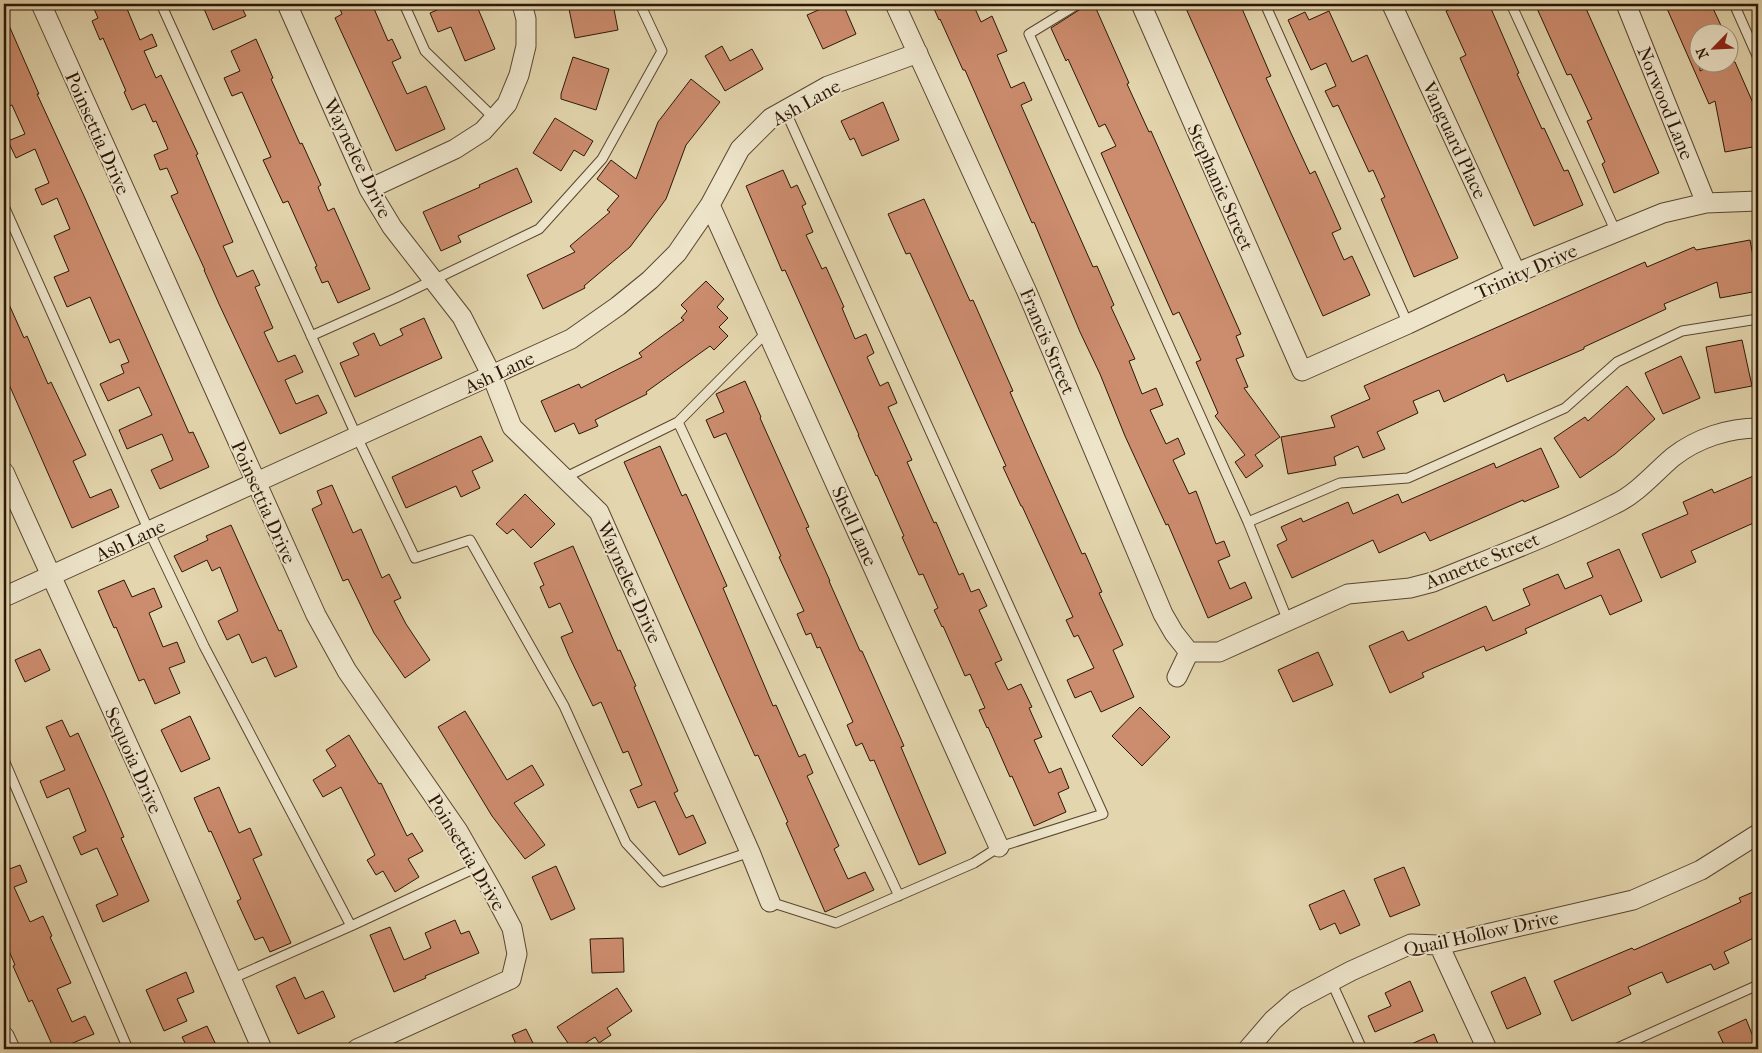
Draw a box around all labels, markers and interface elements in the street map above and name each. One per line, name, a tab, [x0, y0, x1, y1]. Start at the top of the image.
north arrow	[1690, 22, 1740, 72]
street label: Norwood Lane	[1632, 44, 1698, 163]
text: N	[1693, 44, 1713, 61]
street label: Poinsettia Drive	[60, 69, 134, 198]
street label: Ash Lane	[768, 75, 844, 131]
street label: Vanguard Place	[1417, 78, 1491, 202]
street label: Waynelee Drive	[318, 94, 396, 222]
street label: Stephanie Street	[1182, 121, 1258, 254]
street label: Trinity Drive	[1472, 240, 1581, 304]
street label: Francis Street	[1015, 285, 1079, 398]
street label: Ash Lane	[460, 347, 538, 399]
street label: Poinsettia Drive	[226, 438, 300, 567]
street label: Shell Lane	[827, 483, 881, 570]
street label: Ash Lane	[91, 515, 169, 567]
street label: Waynelee Drive	[592, 517, 666, 647]
street label: Annette Street	[1421, 528, 1543, 594]
street label: Sequoia Drive	[100, 704, 166, 817]
street label: Poinsettia Drive	[423, 790, 510, 915]
street label: Quail Hollow Drive	[1402, 907, 1561, 961]

